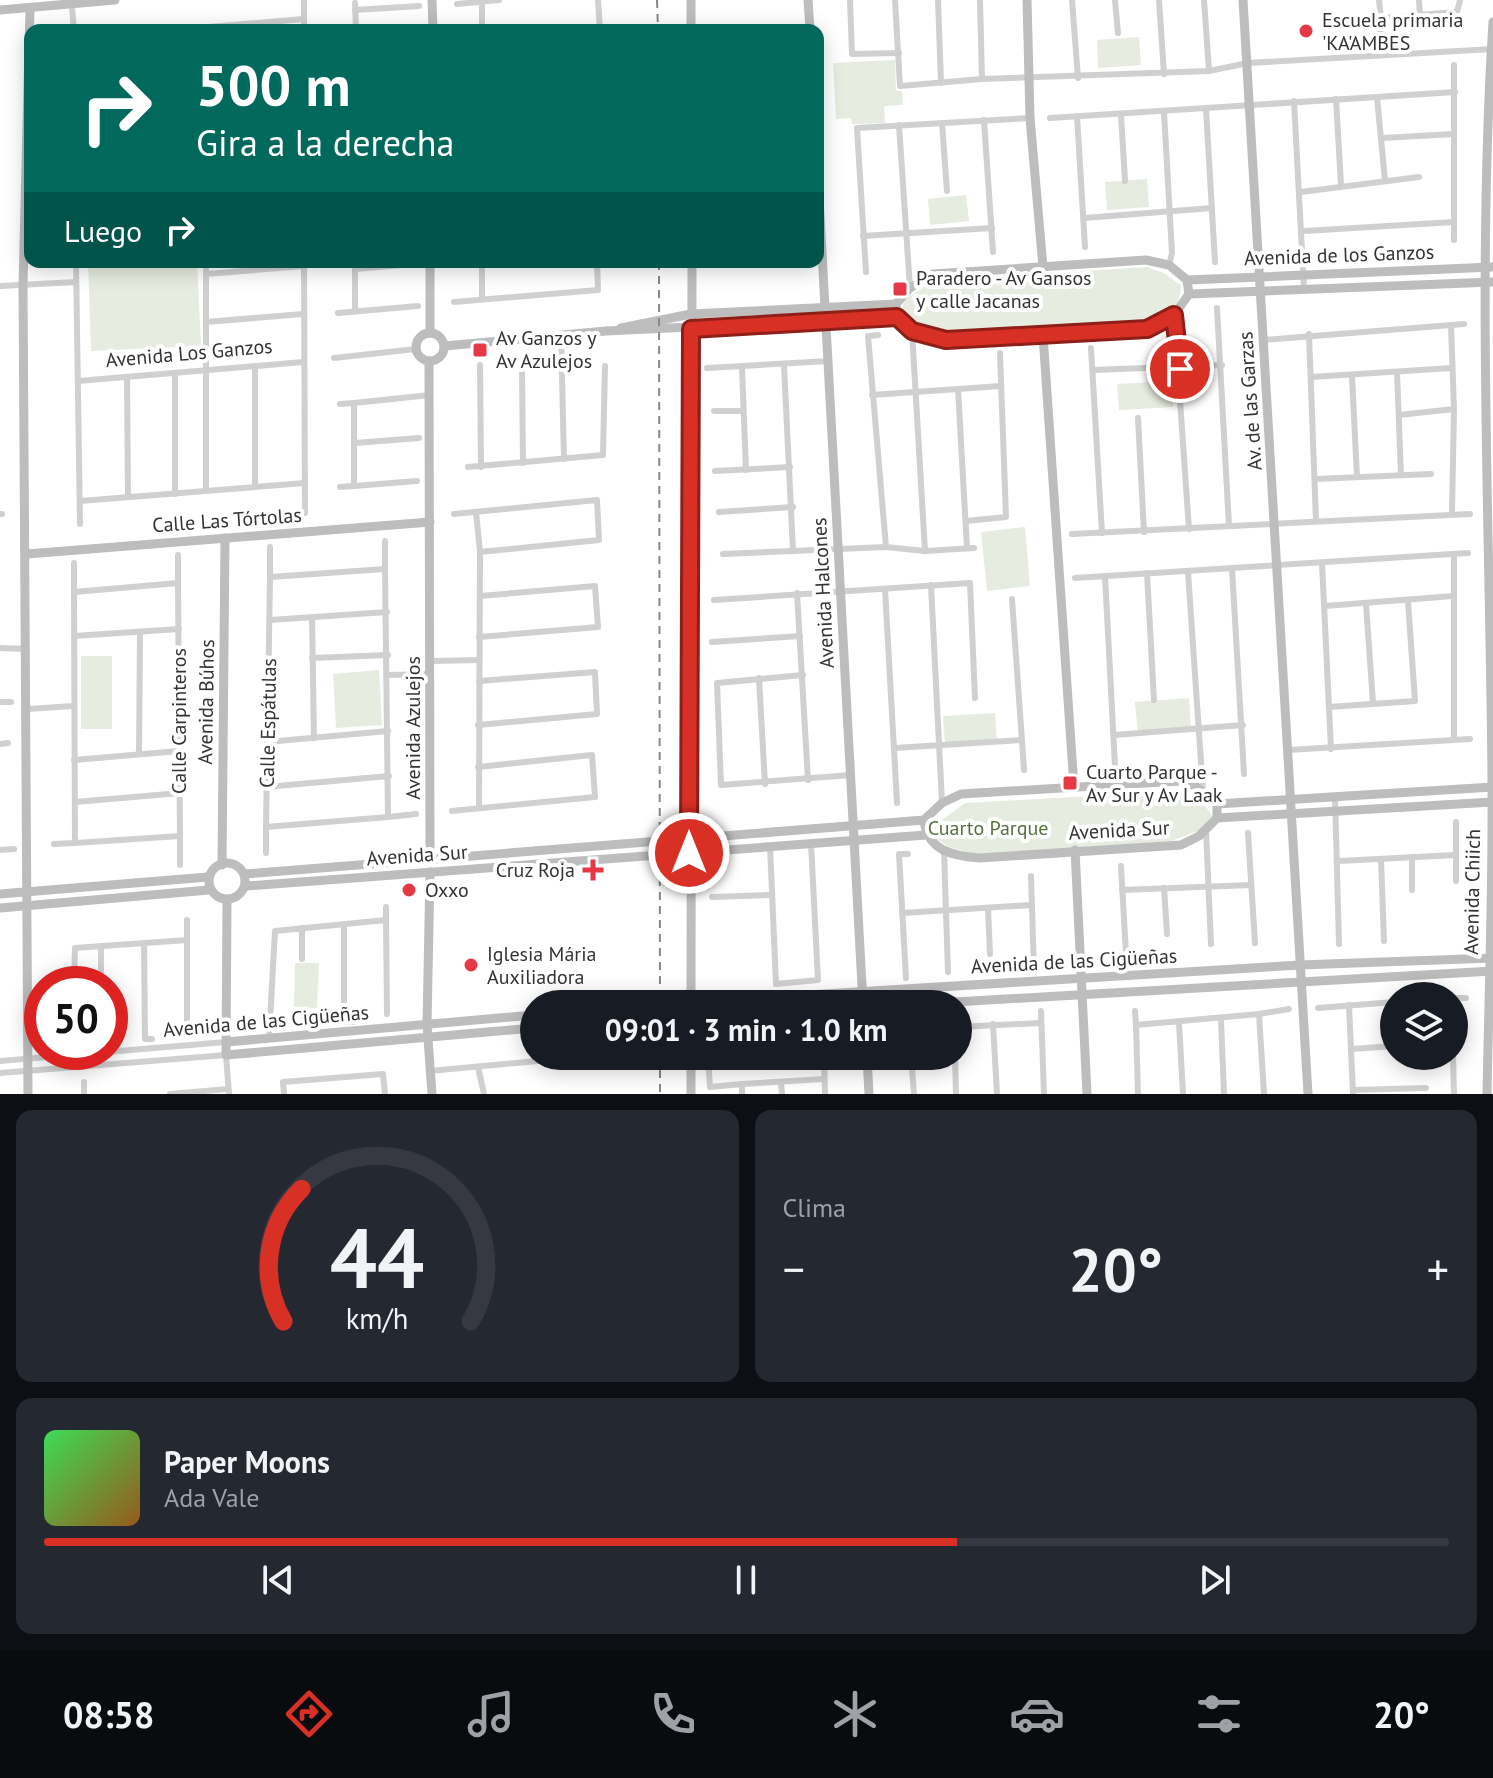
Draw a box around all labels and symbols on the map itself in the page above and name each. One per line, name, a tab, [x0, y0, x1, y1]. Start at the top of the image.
place label: Escuela primaria 'KA'AMBES	[1322, 7, 1463, 56]
marker: Escuela primaria 'KA'AMBES	[1297, 22, 1315, 40]
street label: Avenida de los Ganzos	[1243, 239, 1435, 271]
place label: Paradero - Av Gansos y calle Jacanas	[916, 265, 1092, 314]
marker: Paradero - Av Gansos y calle Jacanas	[891, 280, 909, 298]
place label: Av Ganzos y Av Azulejos	[496, 325, 597, 374]
street label: Av. de las Garzas	[1232, 331, 1268, 471]
street label: Avenida Los Ganzos	[104, 333, 274, 373]
pin	[1146, 335, 1214, 403]
marker: Av Ganzos y Av Azulejos	[471, 341, 489, 359]
street label: Calle Las Tórtolas	[151, 502, 303, 538]
street label: Avenida Halcones	[806, 517, 840, 669]
street label: Avenida Búhos	[192, 639, 220, 765]
street label: Calle Carpinteros	[166, 648, 192, 794]
street label: Avenida Azulejos	[400, 656, 426, 800]
street label: Calle Espátulas	[254, 658, 282, 788]
place label: Cuarto Parque - Av Sur y Av Laak	[1086, 759, 1223, 808]
marker: Cuarto Parque - Av Sur y Av Laak	[1061, 774, 1079, 792]
position arrow	[647, 811, 731, 895]
street label: Avenida Sur	[1068, 814, 1170, 846]
park label: Cuarto Parque	[928, 815, 1048, 841]
street label: Avenida Chiich	[1458, 829, 1486, 955]
street label: Avenida Sur	[366, 838, 469, 871]
place label: Cruz Roja	[496, 857, 575, 883]
marker: Cruz Roja	[582, 859, 604, 881]
place label: Oxxo	[425, 877, 469, 903]
marker: Oxxo	[400, 881, 418, 899]
place label: Iglesia Mária Auxiliadora	[487, 941, 596, 990]
street label: Avenida de las Cigüeñas	[970, 943, 1178, 979]
marker: Iglesia Mária Auxiliadora	[462, 956, 480, 974]
speed limit sign: 50	[24, 966, 128, 1070]
street label: Avenida de las Cigüeñas	[162, 999, 370, 1043]

